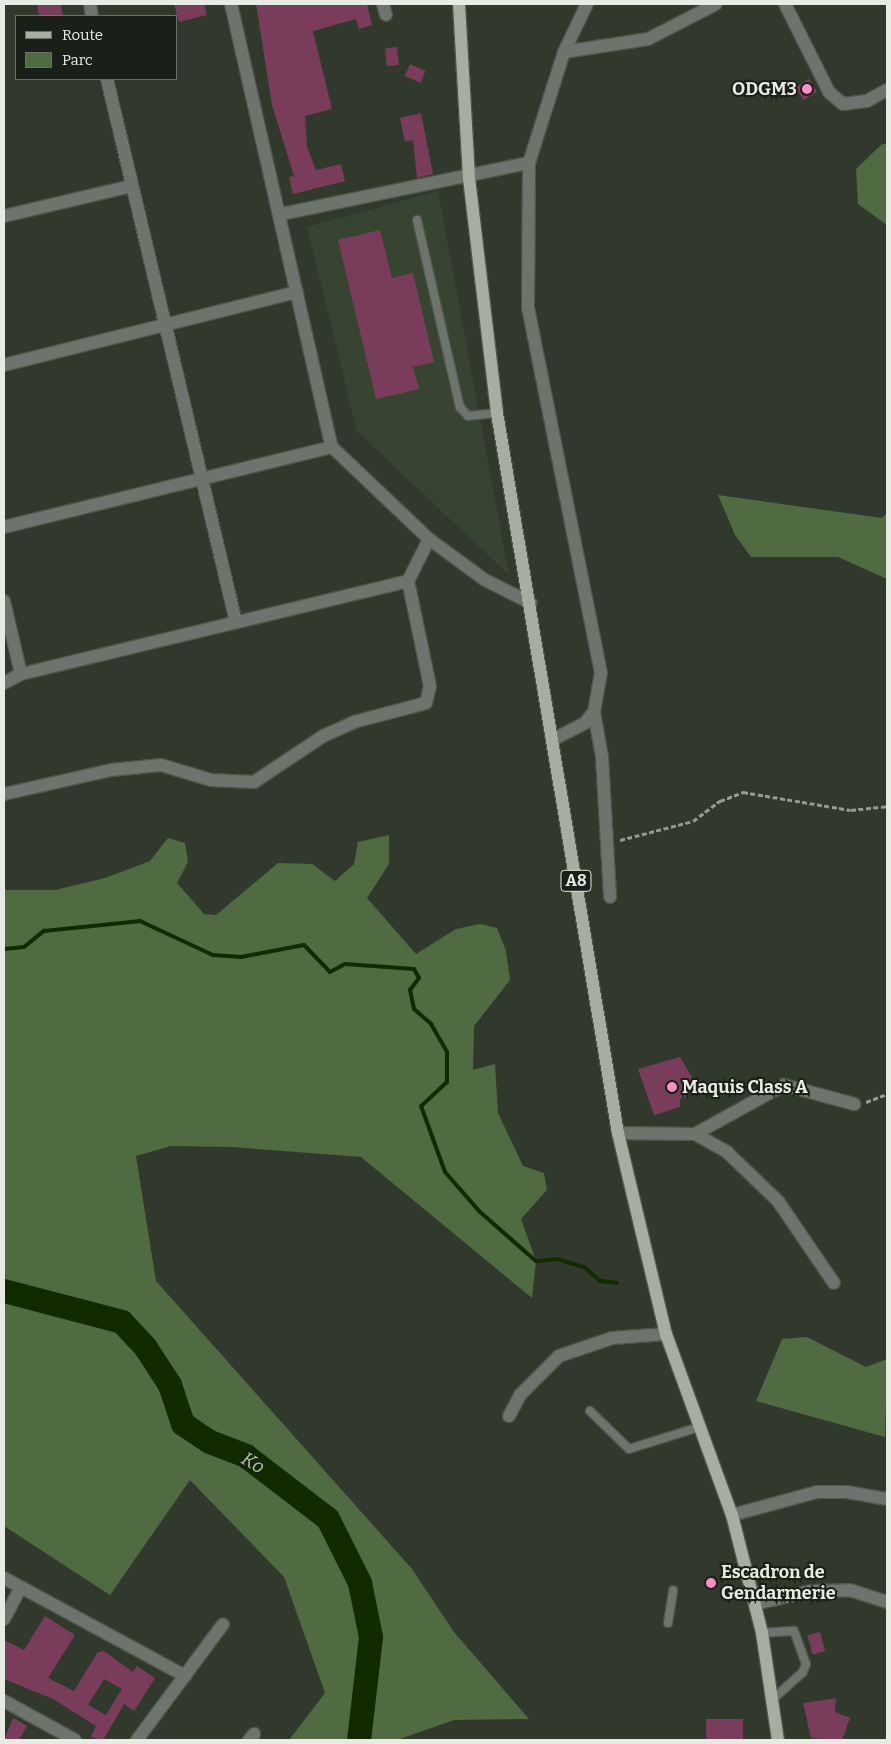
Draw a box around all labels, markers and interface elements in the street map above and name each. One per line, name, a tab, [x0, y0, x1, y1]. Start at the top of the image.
legend	[15, 15, 178, 80]
text: Route	[62, 26, 103, 44]
text: Parc	[62, 51, 93, 69]
place label: ODGM3	[732, 78, 797, 100]
marker: ODGM3	[801, 83, 813, 95]
road number: A8	[560, 868, 592, 894]
place label: Maquis Class A	[682, 1076, 808, 1098]
marker: Maquis Class A	[666, 1081, 678, 1093]
water label: Ko	[237, 1447, 269, 1479]
place label: Escadron de Gendarmerie	[721, 1562, 836, 1605]
marker: Escadron de Gendarmerie	[705, 1577, 717, 1589]

